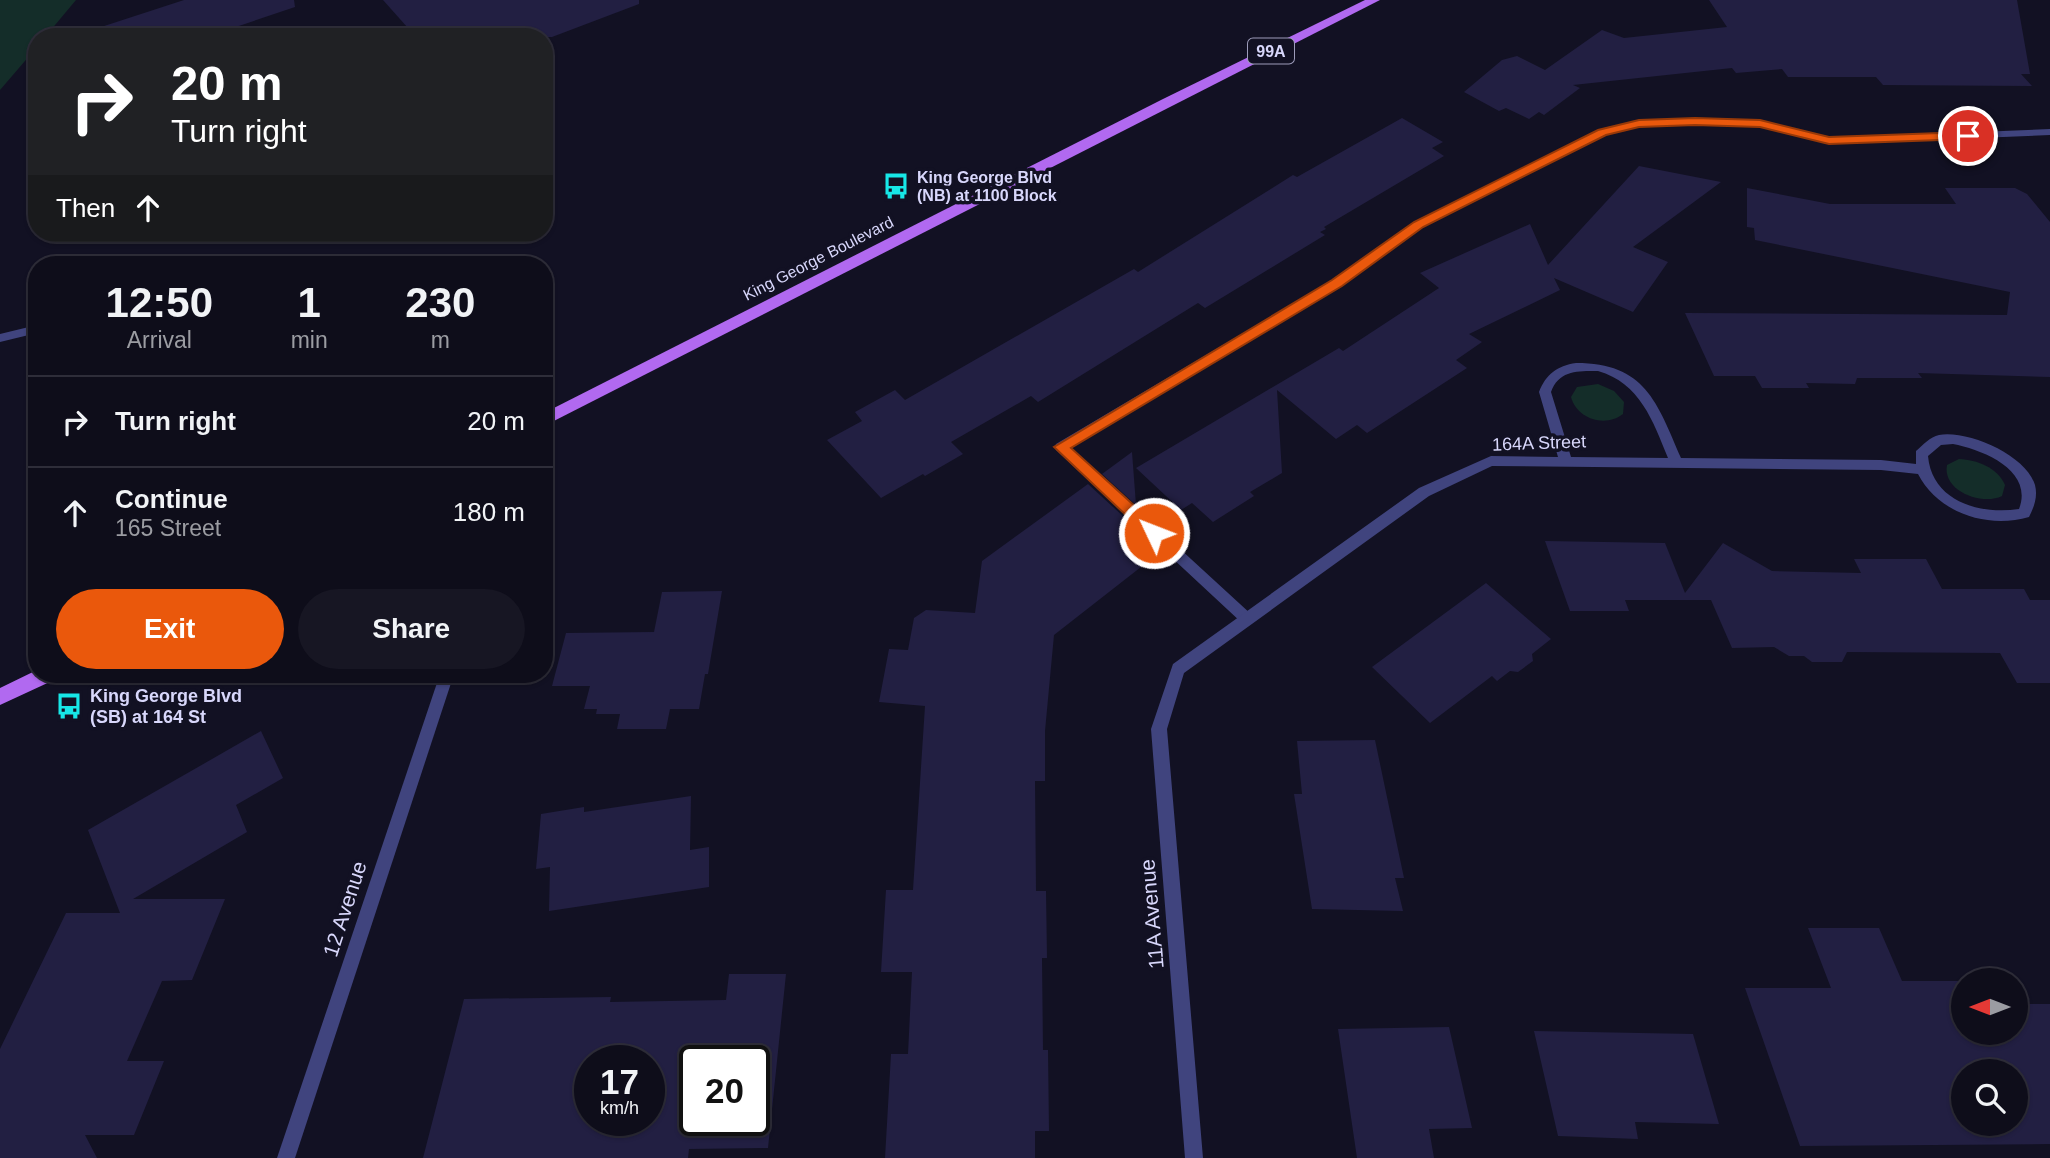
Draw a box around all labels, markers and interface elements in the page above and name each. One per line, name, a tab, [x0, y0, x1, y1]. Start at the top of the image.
road number: 99A	[1248, 38, 1294, 64]
icon: right	[56, 56, 147, 147]
text: 20 m	[171, 56, 283, 110]
pin	[1938, 106, 1998, 166]
text: Turn right	[171, 113, 307, 149]
icon: arrive	[1949, 117, 1987, 155]
place label: King George Blvd (NB) at 1100 Block	[917, 169, 1057, 204]
bus stop icon: King George Blvd (NB) at 1100 Block	[881, 171, 911, 201]
icon: ahead	[129, 189, 167, 227]
text: Then	[56, 193, 115, 223]
street label: King George Boulevard	[740, 213, 896, 304]
text: 12:50	[106, 279, 213, 326]
text: 1	[297, 279, 321, 326]
text: 230	[405, 279, 475, 326]
text: Arrival	[127, 327, 192, 353]
text: min	[291, 327, 328, 353]
text: m	[431, 327, 450, 353]
icon: right	[56, 403, 94, 441]
text: Turn right	[115, 406, 236, 436]
text: 20 m	[467, 406, 525, 436]
street label: 164A Street	[1492, 431, 1586, 455]
text: Continue	[115, 484, 228, 514]
icon: ahead	[56, 494, 94, 532]
position arrow	[1117, 496, 1191, 570]
text: 180 m	[453, 497, 525, 527]
text: 165 Street	[115, 515, 221, 541]
button: Exit	[56, 589, 284, 669]
button: Share	[298, 589, 525, 669]
place label: King George Blvd (SB) at 164 St	[90, 686, 242, 727]
bus stop icon: King George Blvd (SB) at 164 St	[54, 691, 84, 721]
street label: 12 Avenue	[318, 858, 371, 959]
street label: 11A Avenue	[1135, 858, 1168, 970]
north arrow	[1951, 968, 2028, 1045]
map controls	[1951, 968, 2028, 1136]
speed limit sign: 20	[679, 1045, 770, 1136]
button: search	[1951, 1059, 2028, 1136]
text: 17	[600, 1062, 639, 1101]
text: km/h	[600, 1098, 639, 1118]

